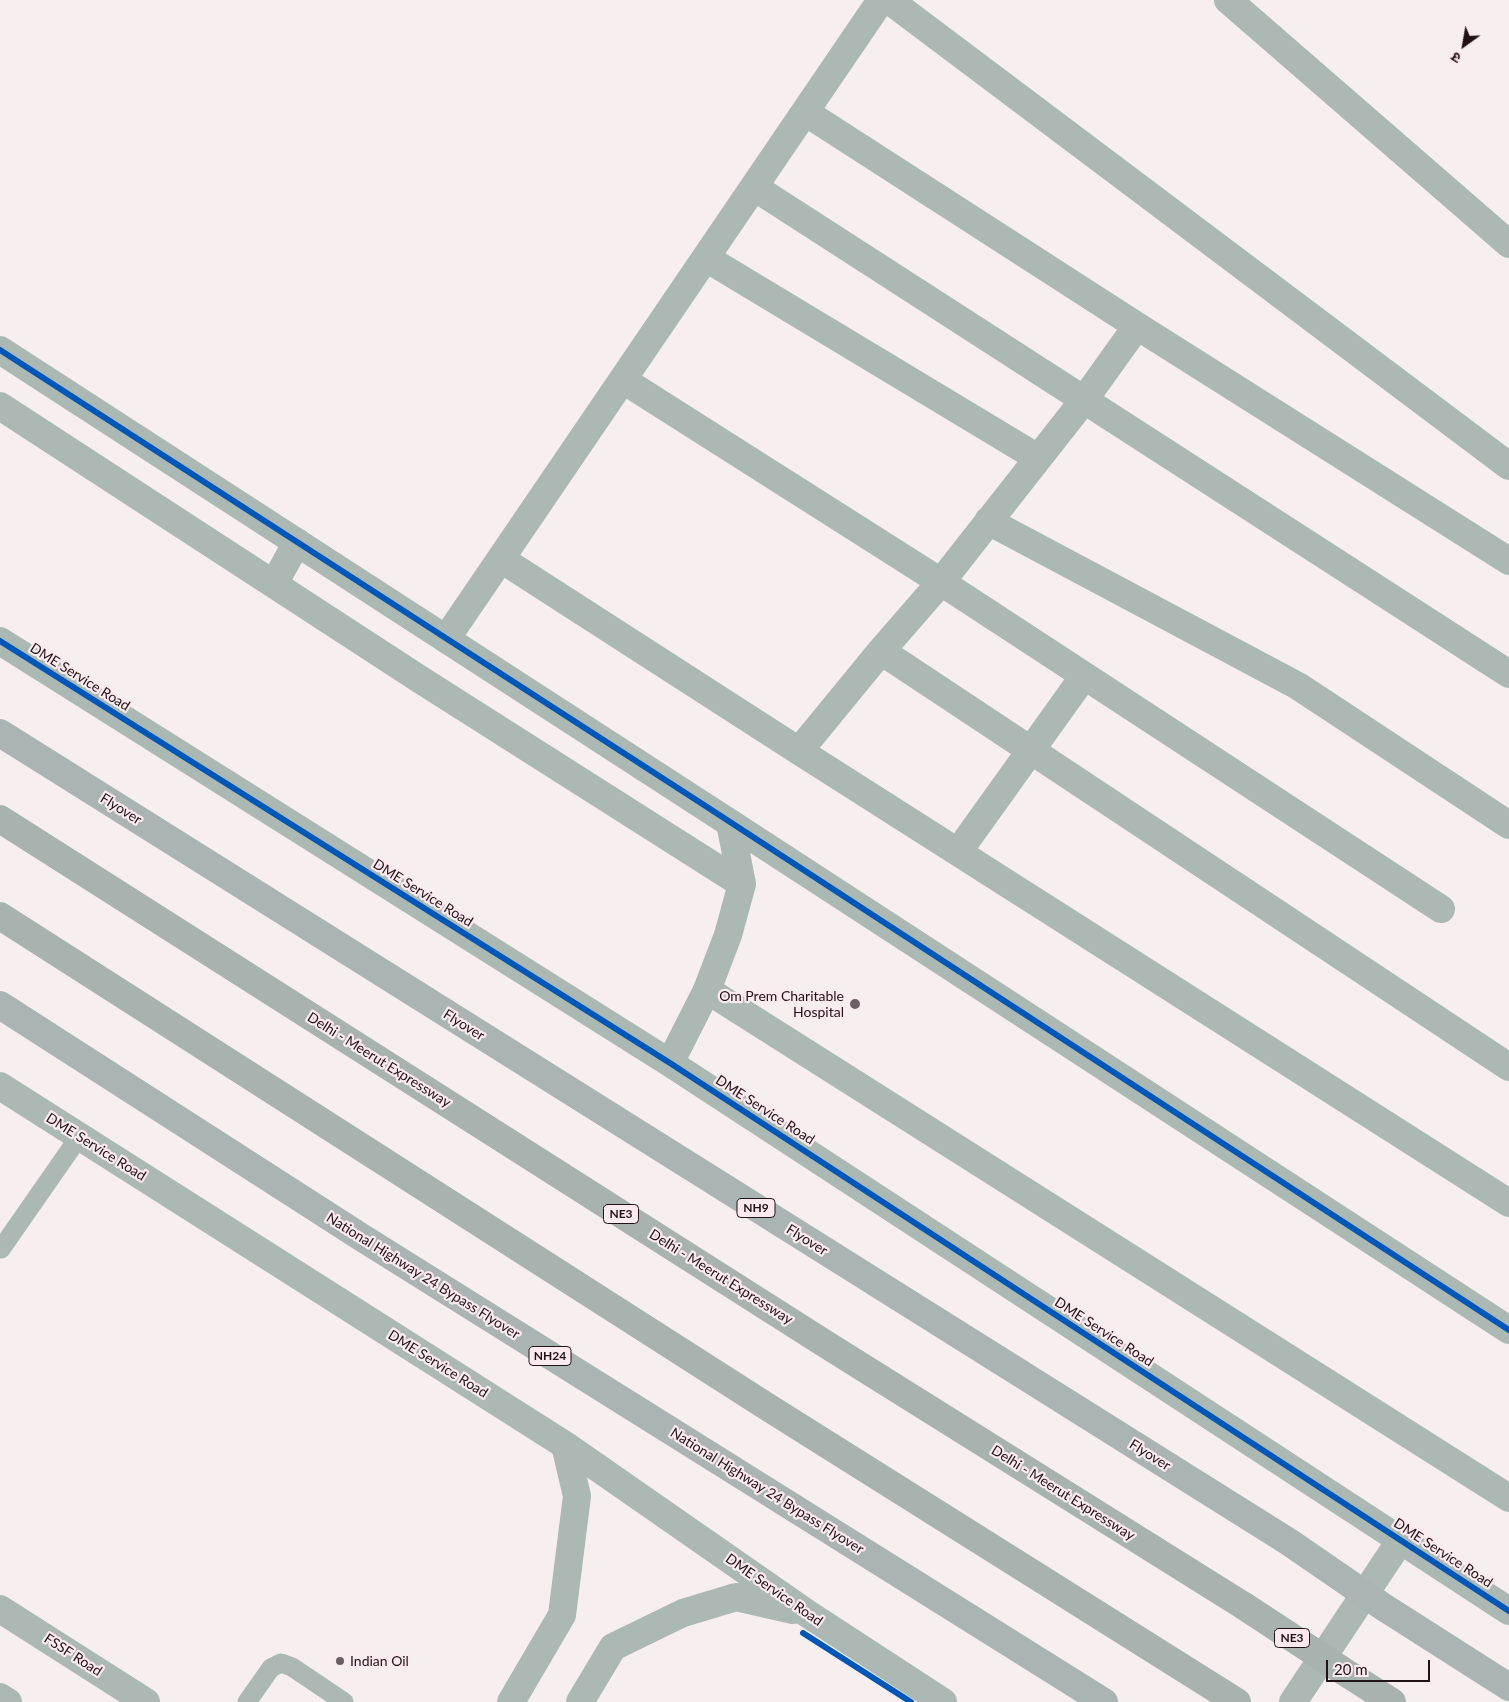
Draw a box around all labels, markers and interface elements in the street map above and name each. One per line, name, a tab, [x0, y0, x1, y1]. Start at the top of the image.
north arrow	[1439, 20, 1489, 70]
text: उ	[1448, 49, 1464, 68]
street label: DME Service Road	[27, 640, 133, 714]
street label: Flyover	[97, 790, 145, 828]
street label: DME Service Road	[370, 856, 476, 930]
place label: Om Prem Charitable Hospital	[719, 988, 844, 1020]
marker: Om Prem Charitable Hospital	[848, 997, 862, 1011]
street label: Flyover	[440, 1006, 488, 1044]
street label: Delhi - Meerut Expressway	[304, 1009, 454, 1111]
street label: DME Service Road	[712, 1072, 818, 1148]
street label: DME Service Road	[43, 1110, 149, 1184]
road number: NH9	[737, 1198, 775, 1218]
road number: NE3	[604, 1204, 638, 1224]
street label: National Highway 24 Bypass Flyover	[323, 1209, 523, 1343]
street label: Flyover	[783, 1221, 831, 1259]
street label: Delhi - Meerut Expressway	[646, 1226, 796, 1328]
street label: DME Service Road	[1051, 1294, 1157, 1370]
street label: DME Service Road	[385, 1327, 491, 1401]
road number: NH24	[529, 1346, 571, 1365]
street label: National Highway 24 Bypass Flyover	[667, 1424, 867, 1558]
street label: Flyover	[1126, 1436, 1174, 1474]
street label: Delhi - Meerut Expressway	[988, 1442, 1138, 1544]
street label: DME Service Road	[1390, 1515, 1496, 1591]
street label: DME Service Road	[722, 1550, 826, 1630]
road number: NE3	[1274, 1629, 1310, 1648]
street label: FSSF Road	[41, 1630, 105, 1680]
scale bar	[1329, 1650, 1433, 1682]
place label: Indian Oil	[350, 1653, 409, 1669]
marker: Indian Oil	[334, 1655, 346, 1667]
text: 20 m	[1334, 1660, 1368, 1678]

